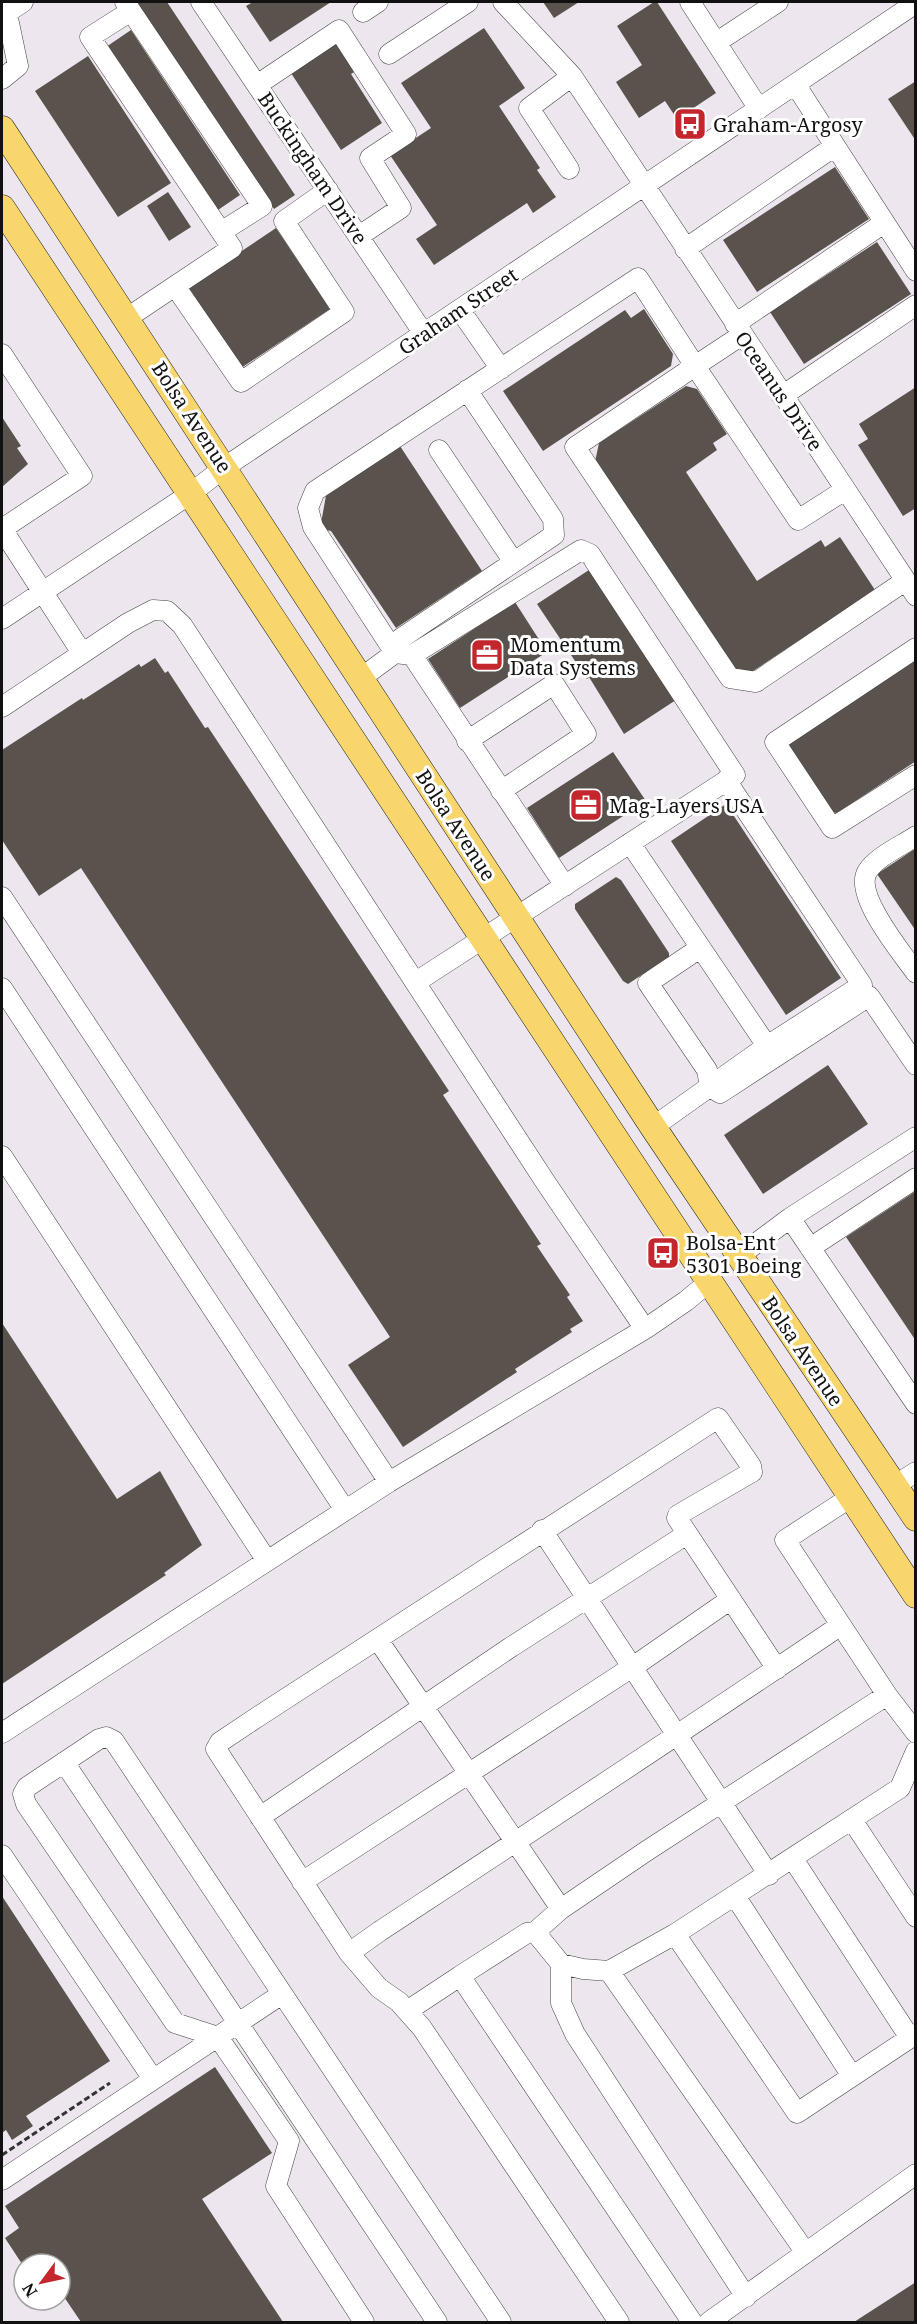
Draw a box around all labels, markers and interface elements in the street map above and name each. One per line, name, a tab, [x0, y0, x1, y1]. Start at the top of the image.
street label: Buckingham Drive	[252, 87, 374, 249]
bus stop icon: Graham-Argosy	[672, 106, 708, 142]
place label: Graham-Argosy	[713, 111, 863, 138]
street label: Graham Street	[393, 261, 523, 361]
street label: Oceanus Drive	[729, 326, 829, 456]
street label: Bolsa Avenue	[146, 356, 238, 478]
place label: Momentum Data Systems	[510, 631, 636, 681]
office icon: Momentum Data Systems	[469, 637, 505, 673]
street label: Bolsa Avenue	[410, 764, 502, 886]
office icon: Mag-Layers USA	[568, 787, 604, 823]
place label: Mag-Layers USA	[609, 792, 765, 819]
place label: Bolsa-Ent 5301 Boeing	[686, 1229, 802, 1279]
bus stop icon: Bolsa-Ent 5301 Boeing	[645, 1235, 681, 1271]
street label: Bolsa Avenue	[756, 1290, 850, 1412]
north arrow	[12, 2252, 72, 2312]
text: N	[17, 2279, 42, 2301]

